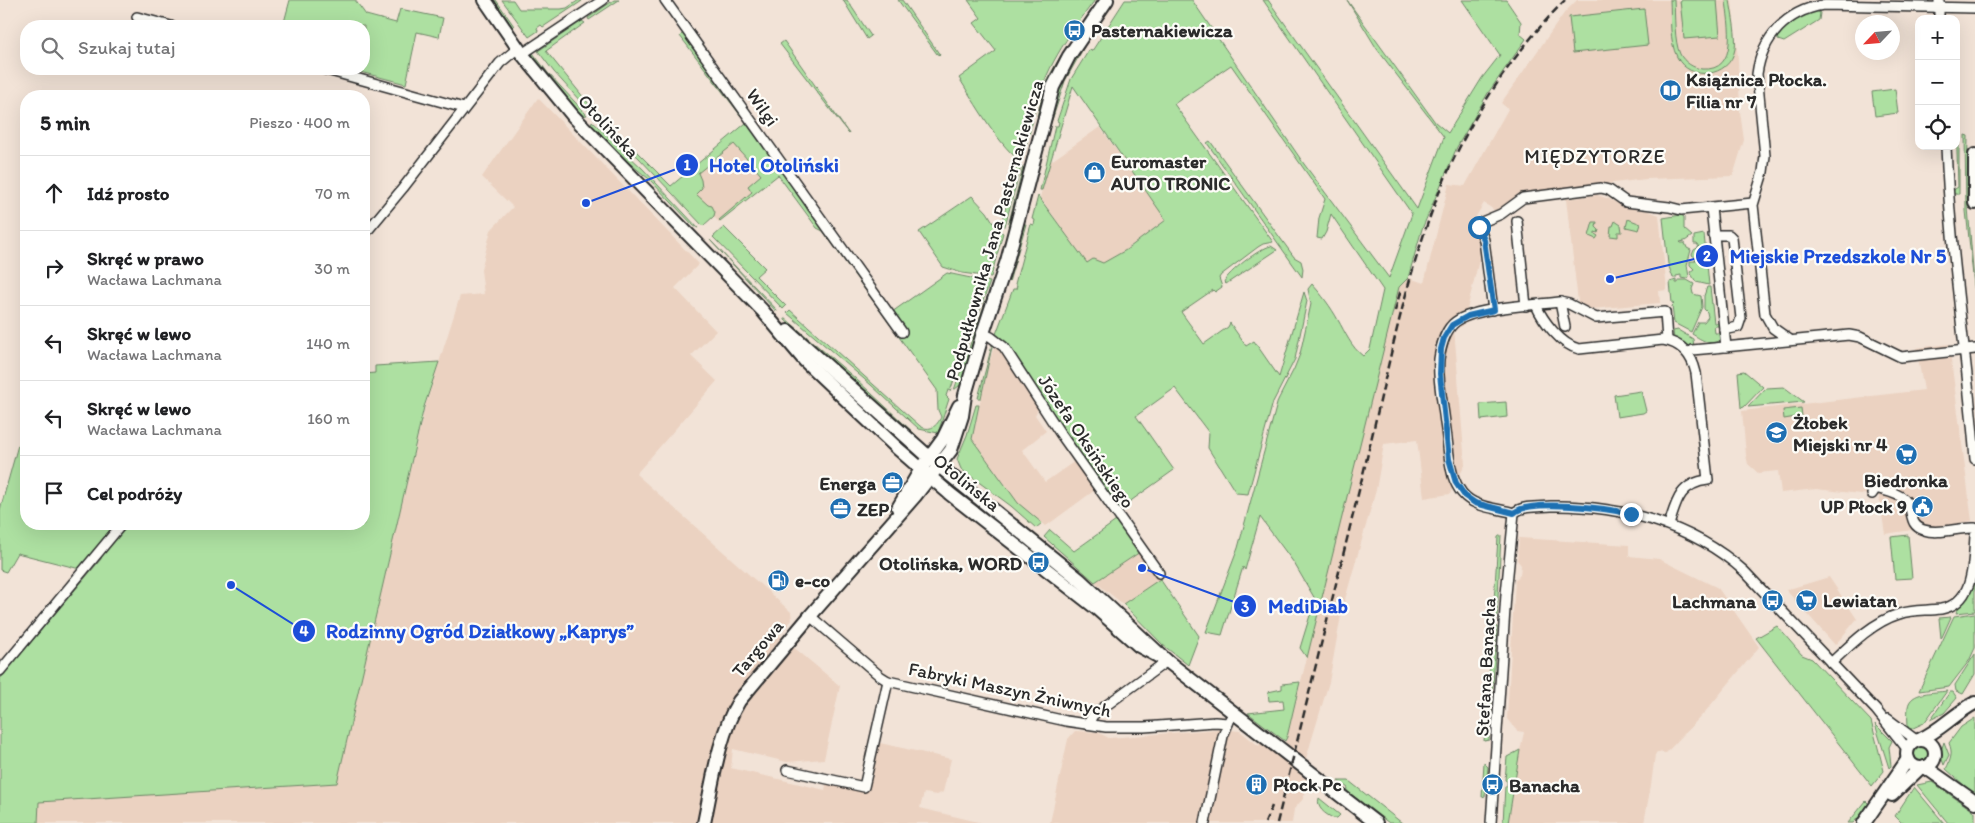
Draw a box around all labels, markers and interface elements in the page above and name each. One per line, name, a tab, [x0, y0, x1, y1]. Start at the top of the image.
north arrow	[1855, 15, 1900, 60]
map controls	[1915, 15, 1960, 150]
button: +	[1915, 15, 1960, 60]
bus stop icon: Pasternakiewicza	[1063, 18, 1087, 42]
place label: Pasternakiewicza	[1091, 19, 1234, 42]
search box	[20, 20, 370, 75]
icon: search	[38, 34, 66, 62]
text: Szukaj tutaj	[78, 36, 175, 59]
button: −	[1915, 60, 1960, 105]
place label: Książnica Płocka. Filia nr 7	[1686, 68, 1827, 113]
street label: Podpułkownika Jana Pasternakiewicza	[940, 77, 1048, 383]
library icon: Książnica Płocka. Filia nr 7	[1658, 78, 1682, 102]
street label: Wilgi	[741, 84, 784, 131]
street label: Otolińska	[573, 89, 644, 163]
button: locate	[1915, 105, 1960, 150]
text: 5 min	[40, 110, 90, 135]
text: Pieszo · 400 m	[249, 113, 350, 132]
district label: MIĘDZYTORZE	[1524, 144, 1666, 168]
callout: Hotel Otoliński	[674, 147, 849, 182]
place label: Euromaster AUTO TRONIC	[1110, 150, 1231, 195]
text: Hotel Otoliński	[709, 153, 839, 177]
text: 1	[684, 156, 691, 174]
shop icon: Euromaster AUTO TRONIC	[1083, 160, 1107, 184]
icon: ahead	[40, 179, 68, 207]
text: Idź prosto	[87, 182, 170, 205]
text: 70 m	[315, 184, 350, 203]
route start	[1468, 216, 1491, 239]
callout: Miejskie Przedszkole Nr 5	[1694, 239, 1956, 274]
text: Miejskie Przedszkole Nr 5	[1730, 244, 1947, 269]
text: Skręć w prawo	[87, 247, 204, 270]
text: 2	[1703, 247, 1711, 265]
icon: right	[40, 254, 68, 282]
text: 30 m	[314, 259, 350, 278]
text: Wacława Lachmana	[87, 270, 222, 289]
text: Skręć w lewo	[87, 322, 191, 345]
icon: left	[40, 329, 68, 357]
text: 140 m	[306, 334, 350, 353]
text: Wacława Lachmana	[87, 345, 222, 364]
street label: Józefa Oksińskiego	[1033, 370, 1140, 513]
text: Skręć w lewo	[87, 397, 191, 420]
icon: left	[40, 404, 68, 432]
text: 160 m	[307, 409, 350, 428]
place label: Żłobek Miejski nr 4	[1793, 411, 1888, 456]
text: Wacława Lachmana	[87, 420, 222, 439]
school or university icon: Żłobek Miejski nr 4	[1765, 421, 1789, 445]
supermarket icon: Biedronka	[1894, 442, 1918, 466]
street label: Otolińska	[928, 448, 1005, 517]
place label: Biedronka	[1864, 469, 1949, 492]
office icon: Energa	[880, 471, 904, 495]
place label: Energa	[820, 472, 877, 495]
icon: arrive	[40, 479, 68, 507]
text: Cel podróży	[87, 482, 182, 505]
public building icon: UP Płock 9	[1911, 494, 1935, 518]
place label: UP Płock 9	[1820, 495, 1907, 518]
office icon: ZEP	[829, 497, 853, 521]
place label: ZEP	[857, 498, 889, 521]
route end	[1620, 503, 1643, 526]
bus stop icon: Otolińska, WORD	[1026, 551, 1050, 575]
place label: Otolińska, WORD	[879, 552, 1022, 575]
fuel station icon: e-co	[767, 568, 791, 592]
place label: e-co	[795, 569, 831, 592]
supermarket icon: Lewiatan	[1795, 588, 1819, 612]
callout: MediDiab	[1233, 589, 1358, 624]
bus stop icon: Lachmana	[1760, 589, 1784, 613]
place label: Lewiatan	[1823, 589, 1897, 612]
place label: Lachmana	[1672, 590, 1756, 613]
text: MediDiab	[1268, 594, 1348, 618]
street label: Stefana Banacha	[1470, 597, 1501, 737]
text: 3	[1241, 598, 1249, 616]
callout: Rodzinny Ogród Działkowy „Kaprys”	[291, 614, 643, 649]
street label: Targowa	[727, 615, 788, 682]
text: Rodzinny Ogród Działkowy „Kaprys”	[326, 619, 635, 644]
text: 4	[299, 622, 309, 640]
street label: Fabryki Maszyn Żniwnych	[907, 657, 1114, 722]
building icon: Płock Pc	[1245, 772, 1269, 796]
place label: Płock Pc	[1273, 773, 1342, 796]
bus stop icon: Banacha	[1481, 773, 1505, 797]
place label: Banacha	[1509, 774, 1580, 797]

